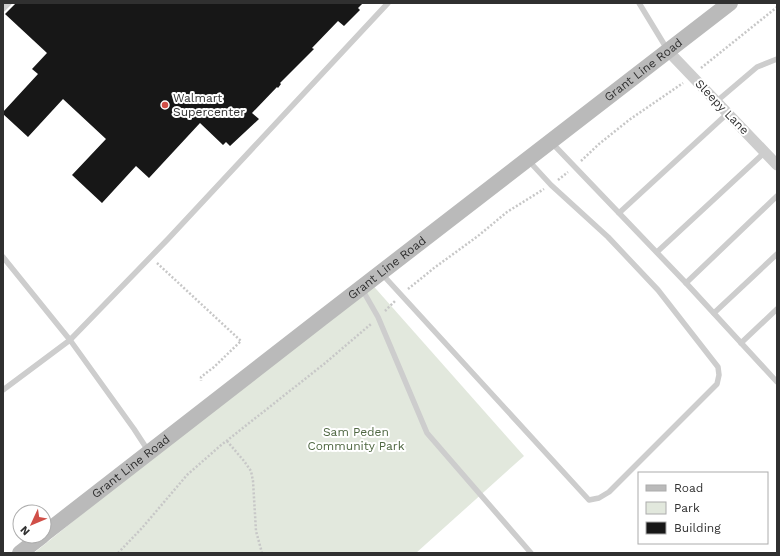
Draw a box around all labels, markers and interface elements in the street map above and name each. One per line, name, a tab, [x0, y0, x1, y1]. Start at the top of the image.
street label: Grant Line Road	[601, 35, 685, 104]
street label: Sleepy Lane	[692, 77, 752, 137]
place label: Walmart Supercenter	[173, 91, 245, 119]
marker: Walmart Supercenter	[160, 100, 170, 110]
street label: Grant Line Road	[345, 233, 429, 302]
park label: Sam Peden Community Park	[307, 425, 405, 453]
street label: Grant Line Road	[89, 432, 173, 501]
legend	[638, 472, 768, 544]
text: Road	[674, 481, 703, 495]
text: Park	[674, 501, 700, 515]
north arrow	[12, 504, 52, 544]
text: Building	[674, 521, 721, 535]
text: N	[18, 523, 33, 538]

